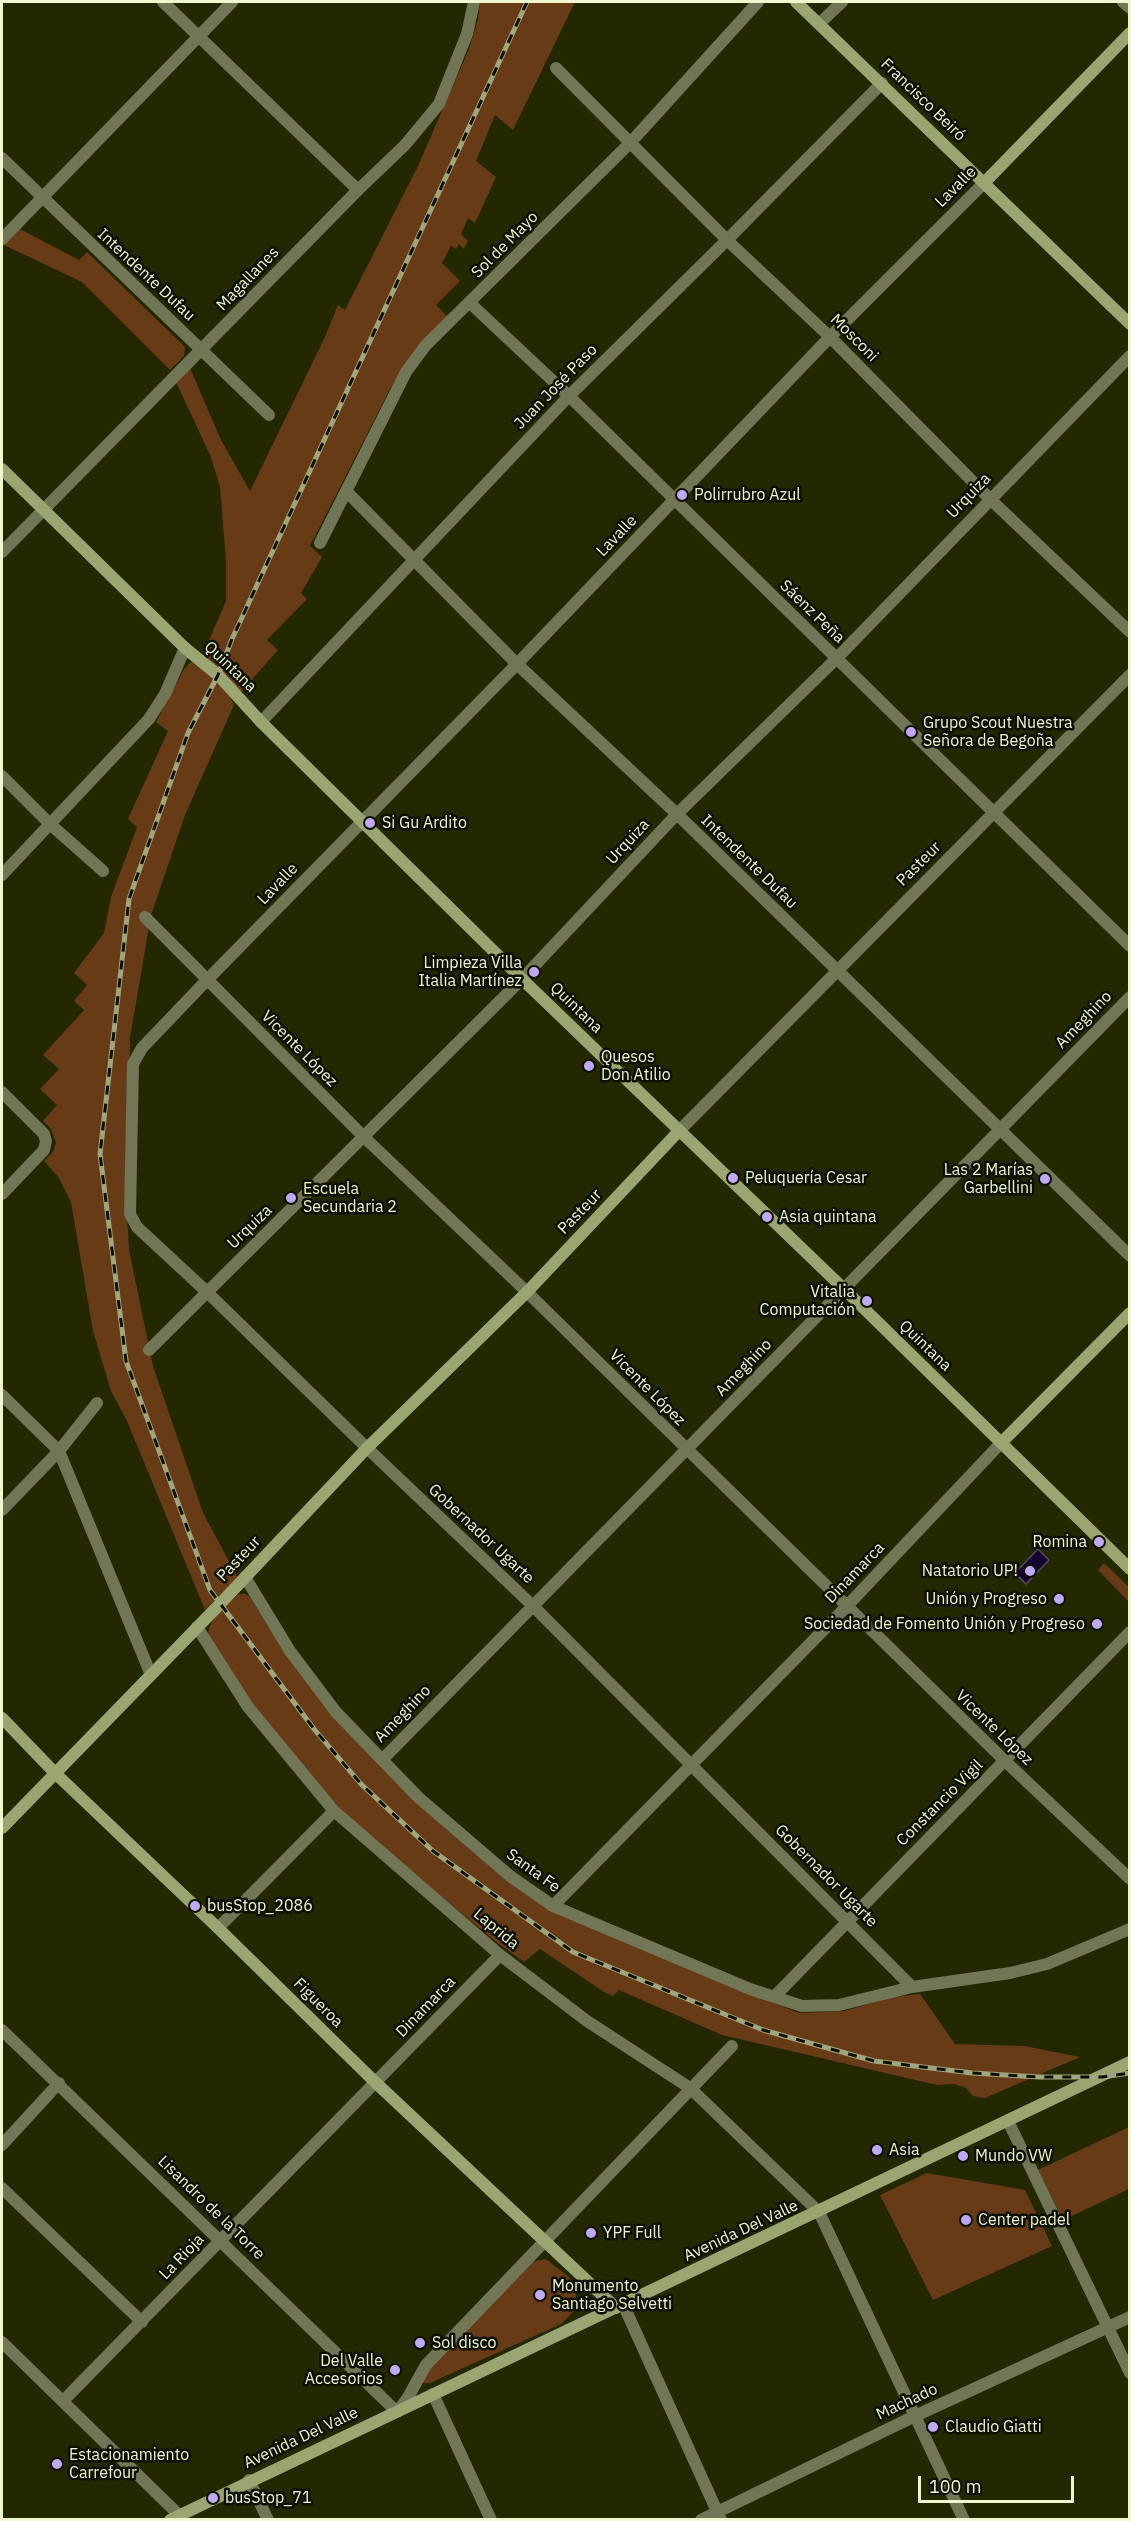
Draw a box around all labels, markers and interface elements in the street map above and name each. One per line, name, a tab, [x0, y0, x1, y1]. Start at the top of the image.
street label: Francisco Beiró	[877, 55, 969, 145]
street label: Lavalle	[932, 163, 980, 211]
street label: Sol de Mayo	[468, 208, 542, 282]
street label: Intendente Dufau	[93, 225, 199, 325]
street label: Magallanes	[213, 243, 283, 315]
street label: Mosconi	[826, 310, 882, 366]
street label: Juan José Paso	[511, 340, 601, 434]
street label: Urquiza	[943, 470, 995, 522]
place label: Polirrubro Azul	[694, 485, 801, 505]
marker: Polirrubro Azul	[675, 488, 689, 502]
street label: Lavalle	[593, 511, 641, 561]
street label: Sáenz Peña	[776, 576, 848, 648]
street label: Quintana	[200, 637, 260, 697]
place label: Grupo Scout Nuestra Señora de Begoña	[923, 713, 1073, 751]
marker: Grupo Scout Nuestra Señora de Begoña	[904, 725, 918, 739]
street label: Intendente Dufau	[697, 811, 801, 913]
place label: Si Gu Ardito	[382, 813, 467, 833]
street label: Urquiza	[602, 815, 654, 869]
marker: Si Gu Ardito	[363, 816, 377, 830]
street label: Pasteur	[893, 838, 945, 890]
street label: Lavalle	[254, 859, 302, 909]
place label: Limpieza Villa Italia Martínez	[418, 953, 522, 991]
marker: Limpieza Villa Italia Martínez	[527, 965, 541, 979]
street label: Quintana	[546, 978, 606, 1038]
street label: Ameghino	[1052, 987, 1116, 1053]
street label: Vicente López	[257, 1007, 341, 1091]
place label: Quesos Don Atilio	[601, 1047, 671, 1085]
marker: Quesos Don Atilio	[582, 1059, 596, 1073]
place label: Las 2 Marías Garbellini	[944, 1160, 1033, 1198]
place label: Peluquería Cesar	[745, 1168, 867, 1188]
marker: Peluquería Cesar	[726, 1171, 740, 1185]
marker: Las 2 Marías Garbellini	[1038, 1172, 1052, 1186]
place label: Escuela Secundaria 2	[303, 1179, 397, 1217]
street label: Pasteur	[554, 1186, 606, 1238]
marker: Escuela Secundaria 2	[284, 1191, 298, 1205]
street label: Urquiza	[224, 1201, 276, 1253]
place label: Asia quintana	[779, 1207, 877, 1227]
marker: Asia quintana	[760, 1210, 774, 1224]
place label: Vitalia Computación	[760, 1282, 855, 1320]
marker: Vitalia Computación	[860, 1294, 874, 1308]
street label: Quintana	[895, 1316, 955, 1376]
street label: Ameghino	[712, 1335, 776, 1401]
street label: Vicente López	[605, 1346, 689, 1430]
street label: Gobernador Ugarte	[424, 1480, 538, 1588]
street label: Pasteur	[213, 1532, 265, 1586]
place label: Romina	[1032, 1532, 1087, 1552]
marker: Romina	[1092, 1535, 1106, 1549]
street label: Dinamarca	[821, 1539, 889, 1607]
place label: Natatorio UP!	[922, 1561, 1018, 1581]
marker: Natatorio UP!	[1023, 1564, 1037, 1578]
place label: Unión y Progreso	[925, 1589, 1047, 1609]
marker: Unión y Progreso	[1052, 1592, 1066, 1606]
place label: Sociedad de Fomento Unión y Progreso	[804, 1614, 1085, 1634]
marker: Sociedad de Fomento Unión y Progreso	[1090, 1617, 1104, 1631]
street label: Ameghino	[371, 1681, 435, 1747]
street label: Vicente López	[951, 1686, 1037, 1770]
street label: Constancio Vigil	[893, 1756, 987, 1850]
street label: Gobernador Ugarte	[771, 1821, 881, 1931]
street label: Santa Fe	[502, 1845, 564, 1897]
place label: busStop_2086	[207, 1896, 313, 1916]
marker: busStop_2086	[188, 1899, 202, 1913]
street label: Laprida	[469, 1904, 523, 1954]
street label: Dinamarca	[392, 1973, 460, 2041]
street label: Figueroa	[289, 1974, 347, 2032]
place label: Asia	[889, 2140, 920, 2160]
marker: Asia	[870, 2143, 884, 2157]
place label: Mundo VW	[975, 2146, 1052, 2166]
marker: Mundo VW	[956, 2149, 970, 2163]
street label: Lisandro de la Torre	[154, 2152, 268, 2264]
street label: Avenida Del Valle	[681, 2196, 801, 2266]
place label: Center padel	[978, 2210, 1070, 2230]
marker: Center padel	[959, 2213, 973, 2227]
place label: YPF Full	[603, 2223, 661, 2243]
marker: YPF Full	[584, 2226, 598, 2240]
street label: La Rioja	[156, 2230, 208, 2284]
place label: Monumento Santiago Selvetti	[552, 2276, 672, 2314]
marker: Monumento Santiago Selvetti	[533, 2288, 547, 2302]
place label: Sol disco	[432, 2333, 496, 2353]
marker: Sol disco	[413, 2336, 427, 2350]
place label: Del Valle Accesorios	[305, 2351, 383, 2389]
marker: Del Valle Accesorios	[388, 2363, 402, 2377]
street label: Machado	[873, 2379, 941, 2425]
street label: Avenida Del Valle	[241, 2403, 361, 2473]
place label: Claudio Giatti	[945, 2417, 1042, 2437]
marker: Claudio Giatti	[926, 2420, 940, 2434]
place label: Estacionamiento Carrefour	[69, 2445, 189, 2483]
marker: Estacionamiento Carrefour	[50, 2457, 64, 2471]
scale bar	[921, 2464, 1077, 2502]
text: 100 m	[929, 2475, 981, 2498]
place label: busStop_71	[225, 2488, 312, 2508]
marker: busStop_71	[206, 2491, 220, 2505]

